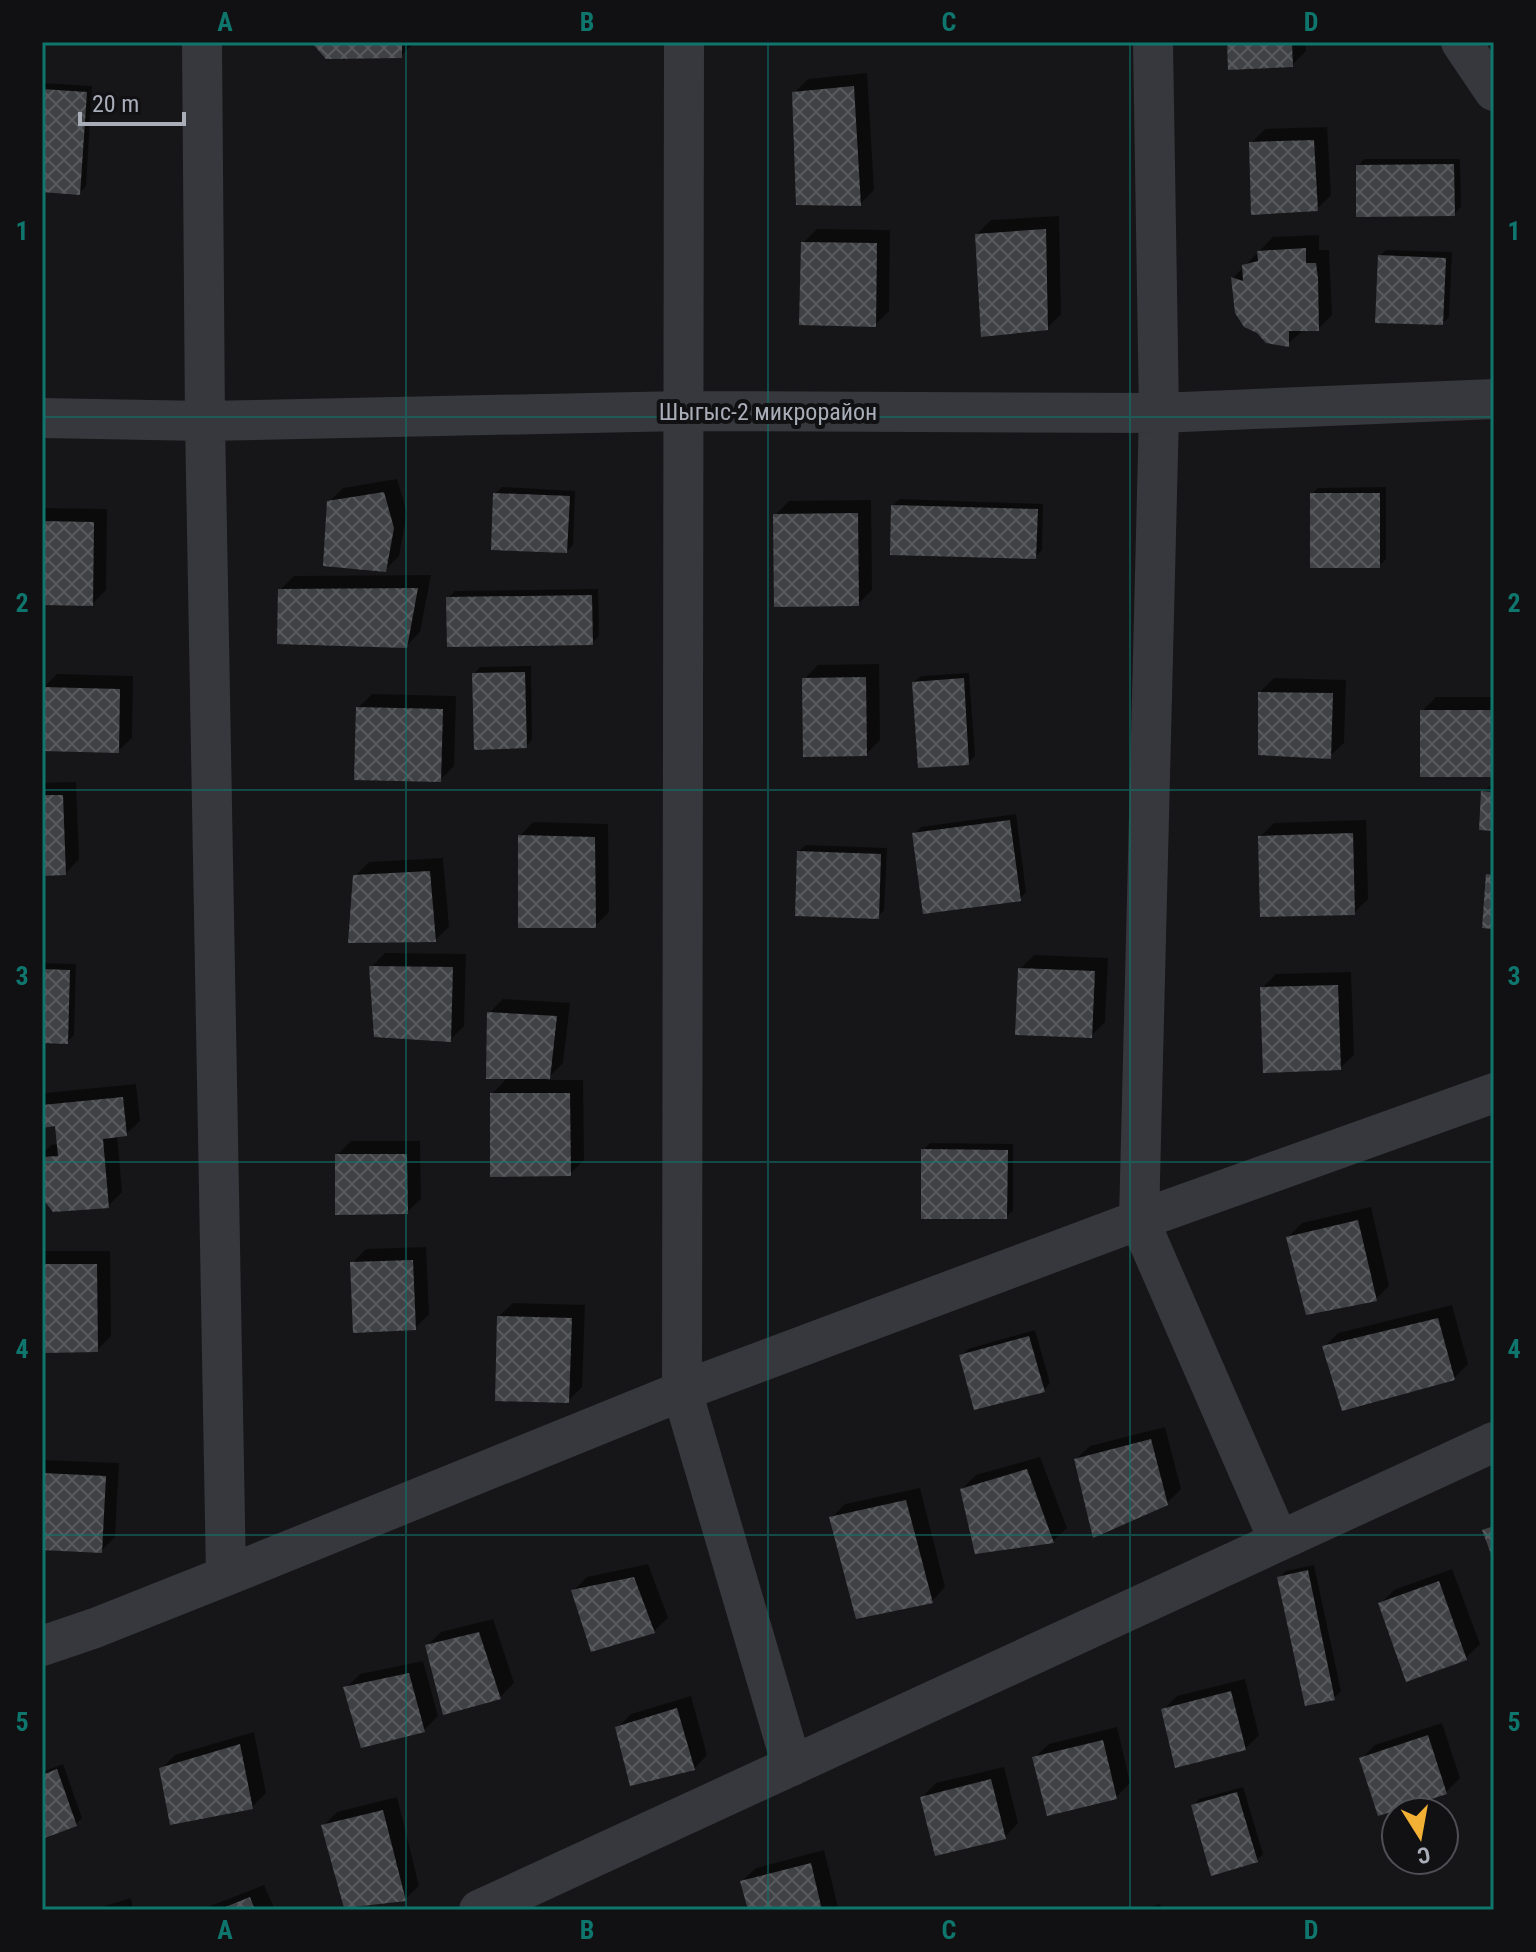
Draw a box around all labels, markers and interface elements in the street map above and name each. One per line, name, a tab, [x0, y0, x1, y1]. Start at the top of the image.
text: A	[217, 7, 233, 37]
text: B	[580, 7, 594, 37]
text: C	[942, 7, 957, 37]
text: D	[1304, 7, 1318, 37]
scale bar	[80, 76, 184, 126]
text: 20 m	[92, 90, 139, 118]
text: 1	[15, 216, 29, 246]
text: 1	[1507, 216, 1521, 246]
street label: Шыгыс-2 микрорайон	[659, 398, 877, 426]
text: 2	[15, 588, 29, 618]
text: 2	[1507, 588, 1521, 618]
text: 3	[15, 961, 29, 991]
text: 3	[1507, 961, 1521, 991]
text: 4	[15, 1334, 29, 1364]
text: 4	[1507, 1334, 1521, 1364]
text: 5	[15, 1707, 29, 1737]
text: 5	[1507, 1707, 1521, 1737]
north arrow	[1380, 1796, 1460, 1876]
text: С	[1415, 1842, 1432, 1869]
text: A	[217, 1915, 233, 1945]
text: B	[580, 1915, 594, 1945]
text: C	[942, 1915, 957, 1945]
text: D	[1304, 1915, 1318, 1945]

